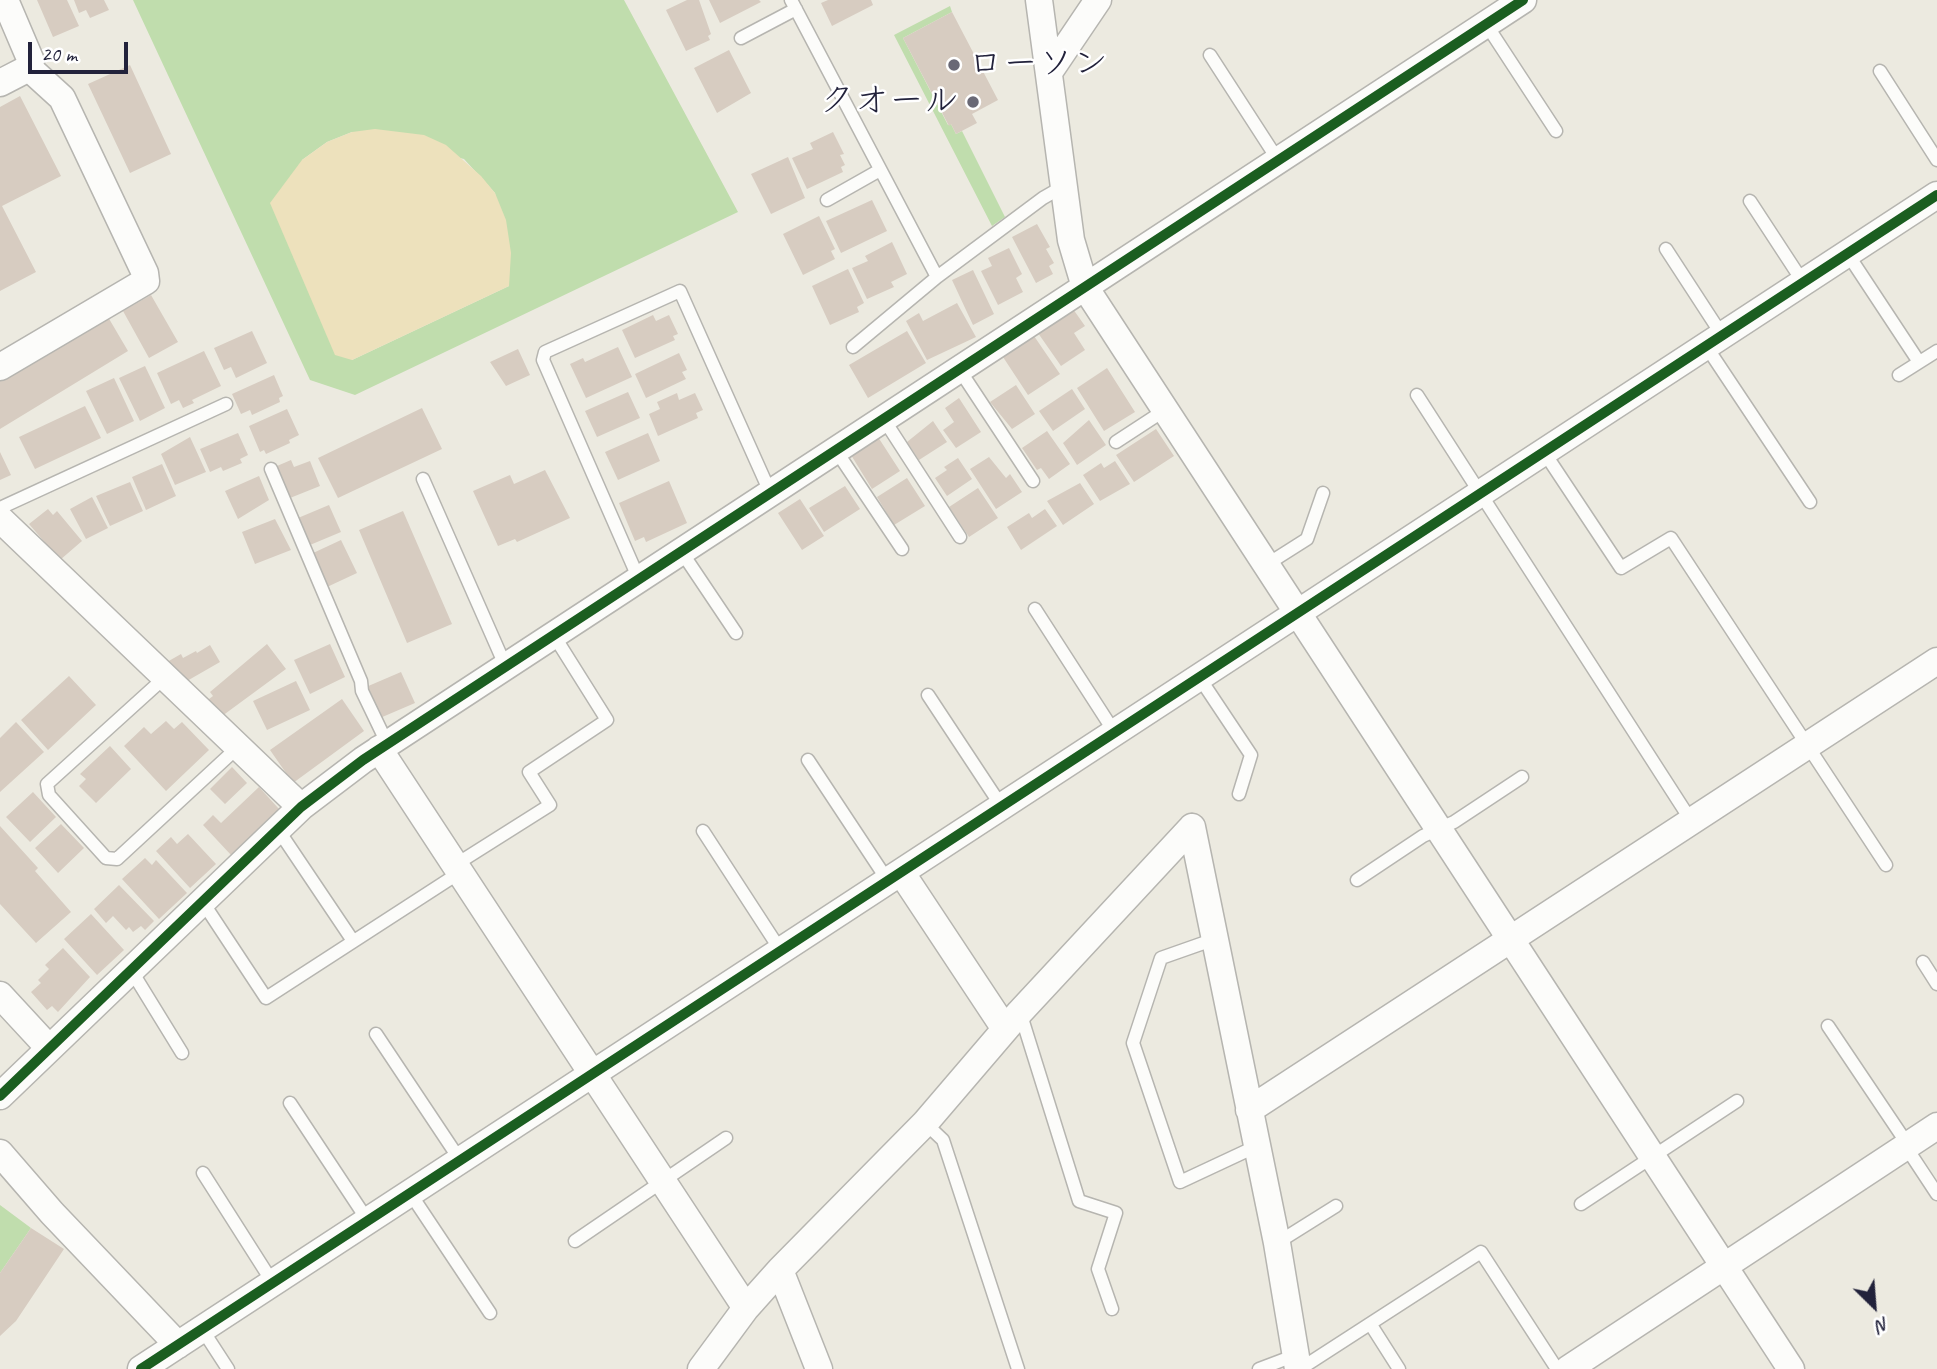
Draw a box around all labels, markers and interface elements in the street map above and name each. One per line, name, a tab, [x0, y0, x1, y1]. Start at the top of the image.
scale bar	[32, 28, 131, 72]
text: 20 m	[41, 41, 77, 67]
place label: ローソン	[968, 44, 1108, 86]
marker: ローソン	[946, 57, 962, 73]
place label: クオール	[819, 81, 959, 123]
marker: クオール	[965, 94, 981, 110]
north arrow	[1839, 1271, 1909, 1341]
text: N	[1872, 1312, 1893, 1338]

